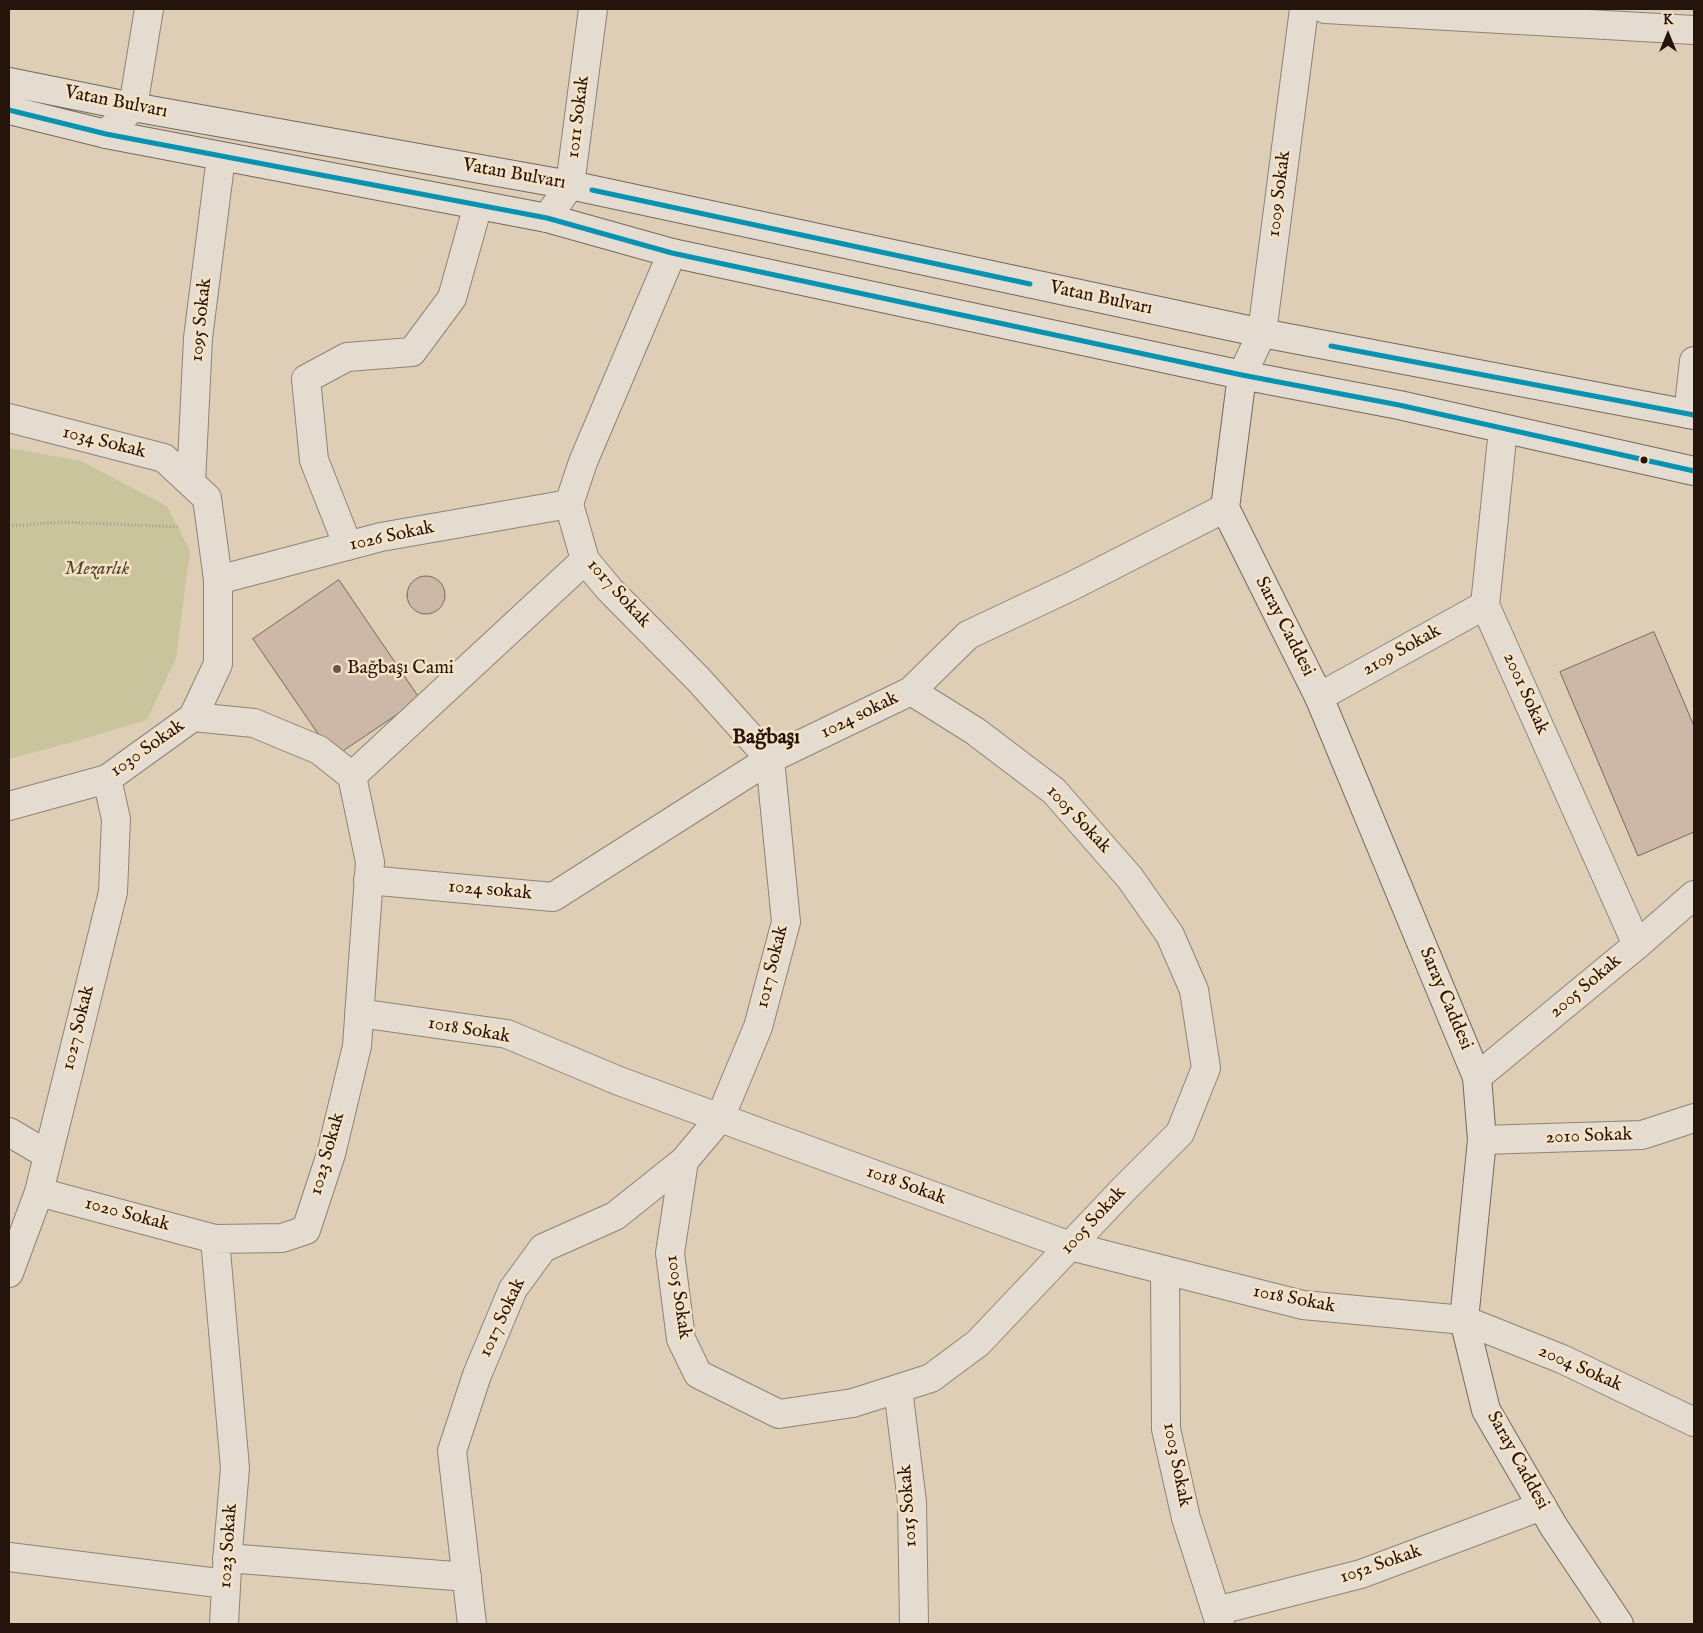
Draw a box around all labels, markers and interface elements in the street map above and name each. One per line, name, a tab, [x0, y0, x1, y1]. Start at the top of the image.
north arrow	[1643, 10, 1693, 60]
text: K	[1663, 11, 1673, 29]
street label: 1011 Sokak	[563, 74, 595, 160]
street label: Vatan Bulvarı	[63, 82, 169, 124]
street label: 1009 Sokak	[1263, 150, 1297, 238]
street label: Vatan Bulvarı	[461, 155, 567, 195]
street label: 1095 Sokak	[186, 277, 218, 363]
street label: Vatan Bulvarı	[1048, 277, 1154, 321]
street label: 1034 Sokak	[60, 422, 148, 464]
unlabelled marker	[1639, 455, 1649, 465]
street label: 1026 Sokak	[348, 517, 436, 557]
street label: 1017 Sokak	[581, 555, 655, 633]
park label: Mezarlık	[65, 559, 129, 581]
street label: Saray Caddesi	[1249, 573, 1319, 681]
street label: 2109 Sokak	[1359, 620, 1445, 682]
street label: 2001 Sokak	[1497, 650, 1553, 738]
place label: Bağbaşı Cami	[347, 658, 454, 680]
marker: Bağbaşı Cami	[331, 663, 343, 675]
street label: 1024 sokak	[817, 687, 903, 745]
street label: 1030 Sokak	[107, 715, 189, 783]
district label: Bağbaşı	[732, 726, 800, 752]
street label: 1005 Sokak	[1041, 781, 1115, 859]
street label: 1024 sokak	[447, 876, 533, 906]
street label: 1017 Sokak	[752, 923, 794, 1011]
street label: Saray Caddesi	[1413, 944, 1477, 1054]
street label: 2005 Sokak	[1545, 950, 1627, 1024]
street label: 1027 Sokak	[57, 983, 101, 1073]
street label: 1018 Sokak	[426, 1013, 512, 1049]
street label: 1023 Sokak	[305, 1110, 351, 1198]
street label: 2010 Sokak	[1545, 1124, 1633, 1150]
street label: 1018 Sokak	[863, 1161, 949, 1211]
street label: 1005 Sokak	[1057, 1182, 1131, 1260]
street label: 1020 Sokak	[82, 1193, 172, 1237]
street label: 1005 Sokak	[661, 1253, 695, 1341]
street label: 1017 Sokak	[475, 1275, 531, 1361]
street label: 1018 Sokak	[1251, 1281, 1337, 1319]
street label: 2004 Sokak	[1534, 1340, 1626, 1398]
street label: Saray Caddesi	[1481, 1408, 1553, 1514]
street label: 1003 Sokak	[1157, 1421, 1195, 1509]
street label: 1015 Sokak	[895, 1464, 923, 1548]
street label: 1023 Sokak	[215, 1503, 243, 1589]
street label: 1052 Sokak	[1337, 1540, 1425, 1590]

